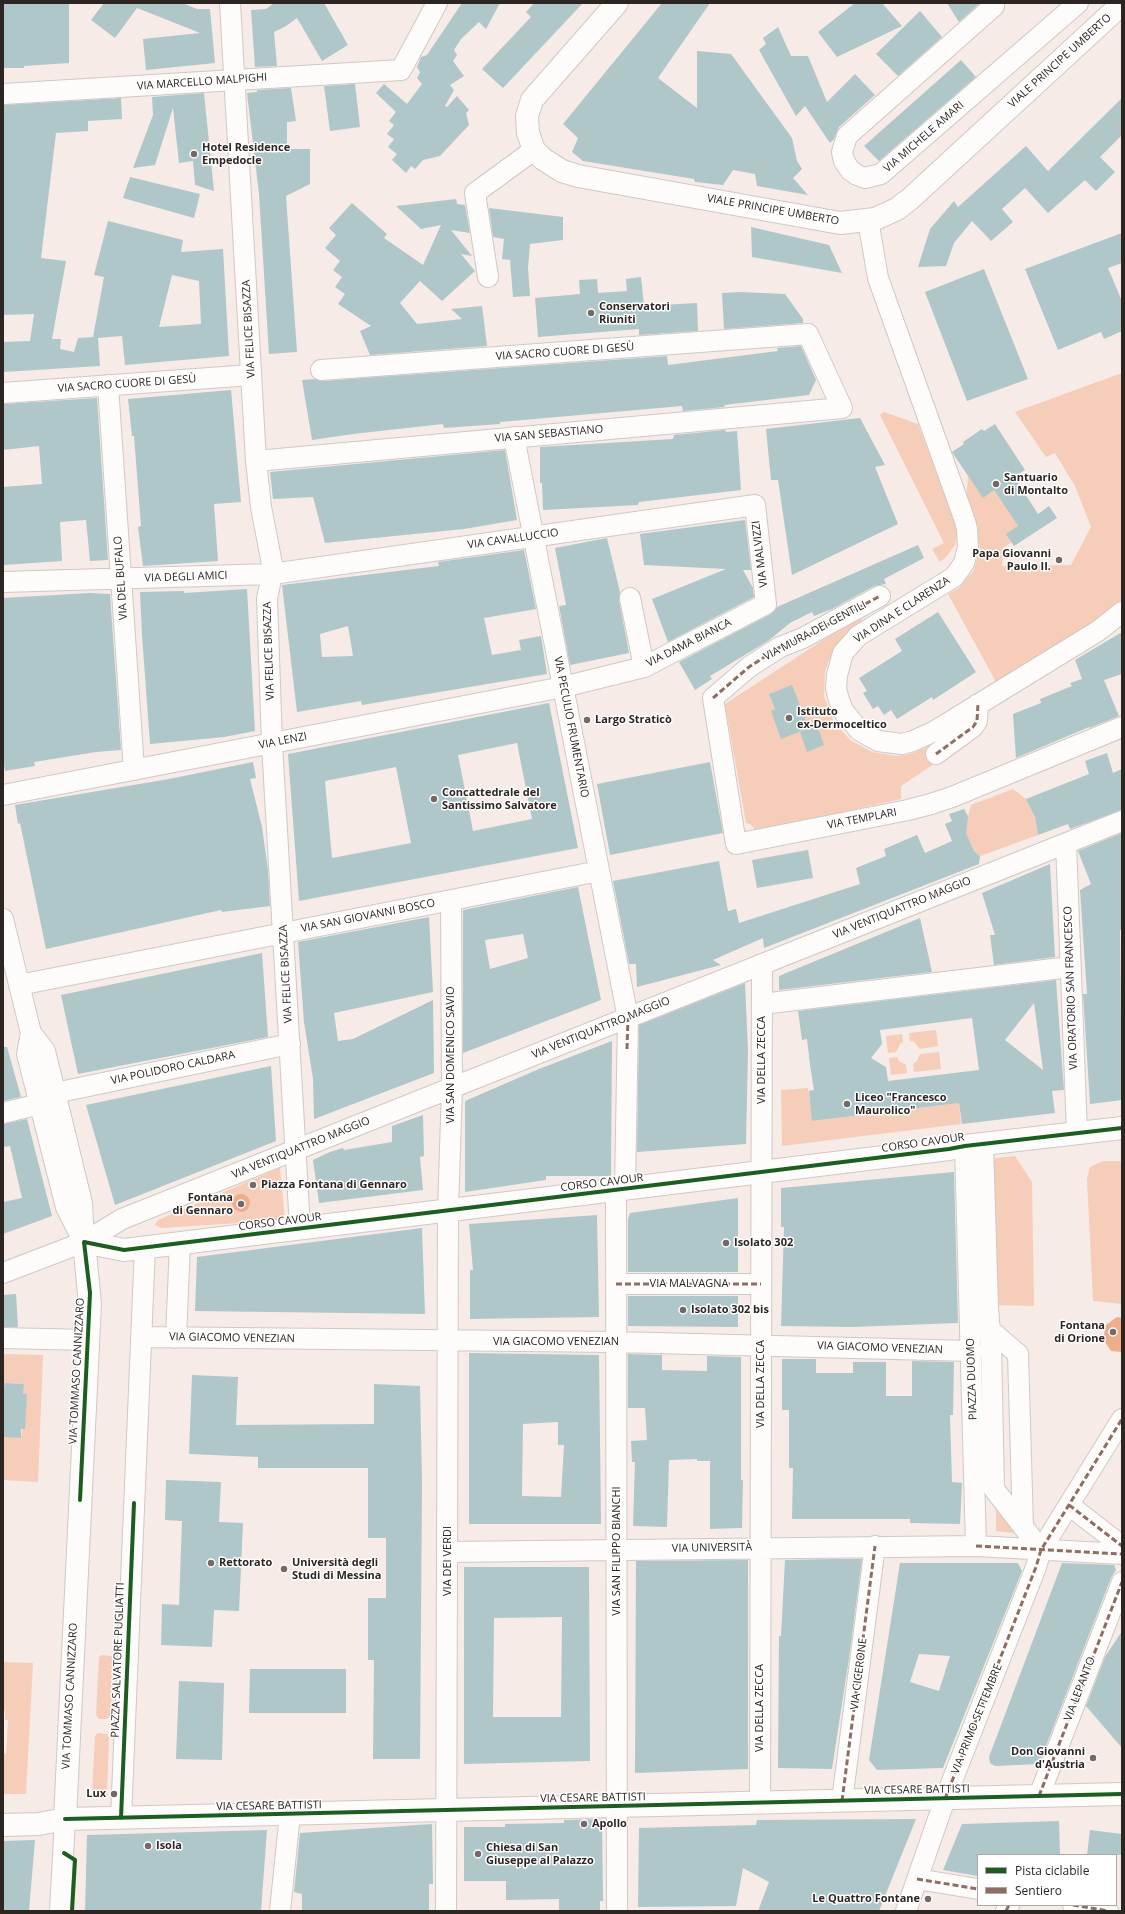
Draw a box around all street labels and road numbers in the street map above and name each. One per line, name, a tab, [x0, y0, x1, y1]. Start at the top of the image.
street label: VIALE PRINCIPE UMBERTO	[1006, 11, 1114, 111]
street label: VIA MARCELLO MALPIGHI	[136, 71, 268, 93]
street label: VIA MICHELE AMARI	[881, 99, 967, 175]
street label: VIALE PRINCIPE UMBERTO	[706, 192, 840, 228]
street label: VIA FELICE BISAZZA	[240, 279, 258, 379]
street label: VIA SACRO CUORE DI GESÙ	[495, 341, 635, 363]
street label: VIA SACRO CUORE DI GESÙ	[57, 373, 197, 395]
street label: VIA SAN SEBASTIANO	[494, 423, 604, 445]
street label: VIA MALVIZZI	[749, 520, 771, 588]
street label: VIA CAVALLUCCIO	[467, 526, 559, 552]
street label: VIA DEL BUFALO	[111, 536, 131, 620]
street label: VIA DEGLI AMICI	[144, 569, 228, 585]
street label: VIA DINA E CLARENZA	[852, 574, 952, 646]
street label: VIA MURA DEI GENTILI	[761, 598, 869, 664]
street label: VIA FELICE BISAZZA	[261, 601, 277, 701]
street label: VIA DAMA BIANCA	[644, 616, 734, 670]
street label: VIA PECULIO FRUMENTARIO	[551, 655, 591, 799]
street label: VIA LENZI	[258, 730, 308, 752]
street label: VIA TEMPLARI	[826, 806, 898, 832]
street label: VIA VENTIQUATTRO MAGGIO	[831, 874, 973, 942]
street label: VIA SAN GIOVANNI BOSCO	[300, 897, 436, 935]
street label: VIA ORATORIO SAN FRANCESCO	[1062, 906, 1080, 1070]
street label: VIA FELICE BISAZZA	[277, 924, 295, 1024]
street label: VIA SAN DOMENICO SAVIO	[444, 987, 458, 1123]
street label: VIA VENTIQUATTRO MAGGIO	[530, 994, 672, 1062]
street label: VIA DELLA ZECCA	[755, 1016, 769, 1104]
street label: VIA POLIDORO CALDARA	[110, 1048, 236, 1088]
street label: VIA VENTIQUATTRO MAGGIO	[230, 1114, 372, 1182]
street label: CORSO CAVOUR	[881, 1131, 965, 1155]
street label: CORSO CAVOUR	[560, 1171, 644, 1195]
street label: CORSO CAVOUR	[238, 1210, 322, 1234]
street label: VIA MALVAGNA	[650, 1277, 728, 1291]
street label: VIA TOMMASO CANNIZZARO	[67, 1297, 87, 1445]
street label: VIA GIACOMO VENEZIAN	[169, 1330, 295, 1346]
street label: VIA GIACOMO VENEZIAN	[493, 1335, 619, 1349]
street label: PIAZZA DUOMO	[964, 1338, 980, 1420]
street label: VIA GIACOMO VENEZIAN	[817, 1339, 943, 1357]
street label: VIA DELLA ZECCA	[754, 1340, 768, 1428]
street label: VIA SAN FILIPPO BIANCHI	[610, 1486, 624, 1616]
street label: VIA DEI VERDI	[441, 1526, 455, 1596]
street label: VIA UNIVERSITÀ	[672, 1541, 752, 1555]
street label: PIAZZA SALVATORE PUGLIATTI	[109, 1582, 127, 1738]
street label: VIA TOMMASO CANNIZZARO	[60, 1622, 80, 1770]
street label: VIA CICERONE	[848, 1637, 870, 1711]
street label: VIA LEPANTO	[1062, 1655, 1098, 1723]
street label: VIA PRIMO SETTEMBRE	[949, 1662, 1005, 1776]
street label: VIA DELLA ZECCA	[753, 1664, 767, 1752]
street label: VIA CESARE BATTISTI	[864, 1782, 970, 1798]
street label: VIA CESARE BATTISTI	[540, 1790, 646, 1806]
street label: VIA CESARE BATTISTI	[216, 1798, 322, 1814]

